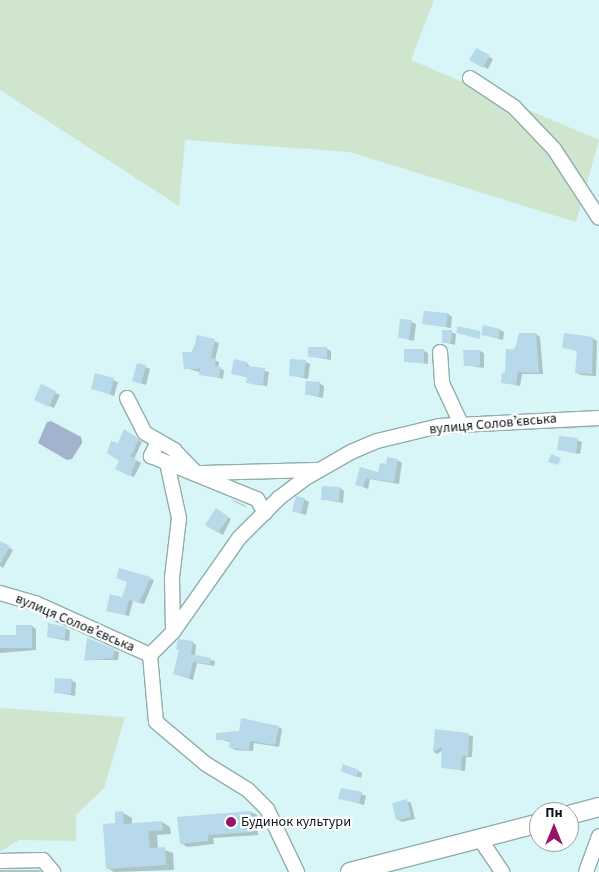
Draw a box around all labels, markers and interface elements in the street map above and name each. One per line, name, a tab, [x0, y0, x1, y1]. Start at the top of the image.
street label: вулиця Соловʼєвська	[429, 410, 557, 438]
street label: вулиця Соловʼєвська	[13, 590, 137, 656]
north arrow	[529, 802, 579, 852]
text: Пн	[545, 803, 563, 823]
place label: Будинок культури	[241, 814, 351, 830]
marker: Будинок культури	[225, 816, 237, 828]

